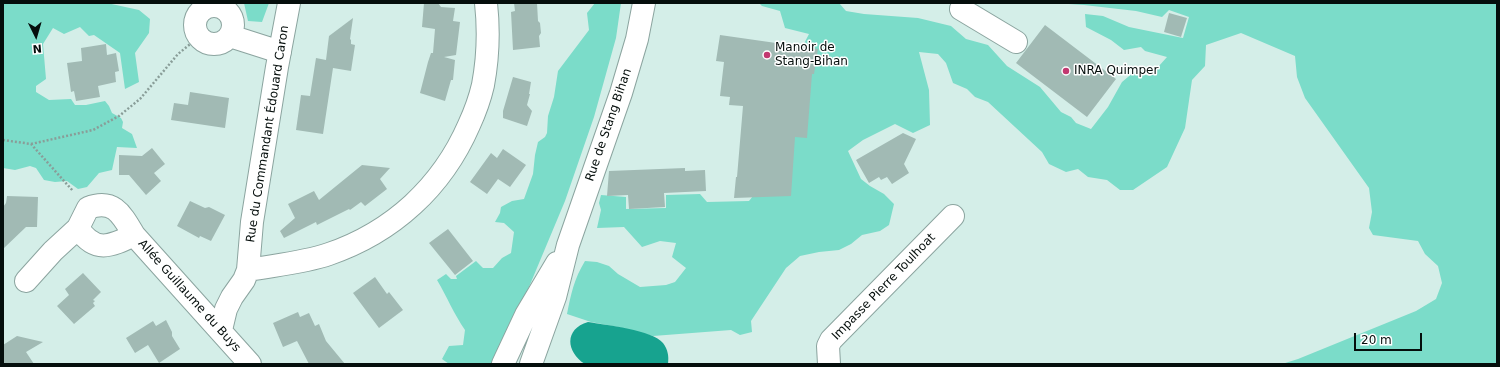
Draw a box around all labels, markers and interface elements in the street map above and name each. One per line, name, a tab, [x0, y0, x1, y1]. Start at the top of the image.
north arrow	[16, 16, 56, 56]
street label: Rue du Commandant Édouard Caron	[244, 24, 292, 244]
place label: Manoir de Stang-Bihan	[775, 41, 848, 69]
text: N	[32, 42, 42, 55]
marker: Manoir de Stang-Bihan	[762, 50, 772, 60]
place label: INRA Quimper	[1074, 64, 1158, 78]
marker: INRA Quimper	[1061, 66, 1071, 76]
street label: Rue de Stang Bihan	[583, 67, 635, 183]
street label: Impasse Pierre Toulhoat	[829, 231, 939, 343]
street label: Allée Guillaume du Buys	[135, 237, 243, 355]
scale bar	[1356, 325, 1424, 351]
text: 20 m	[1361, 333, 1392, 347]

